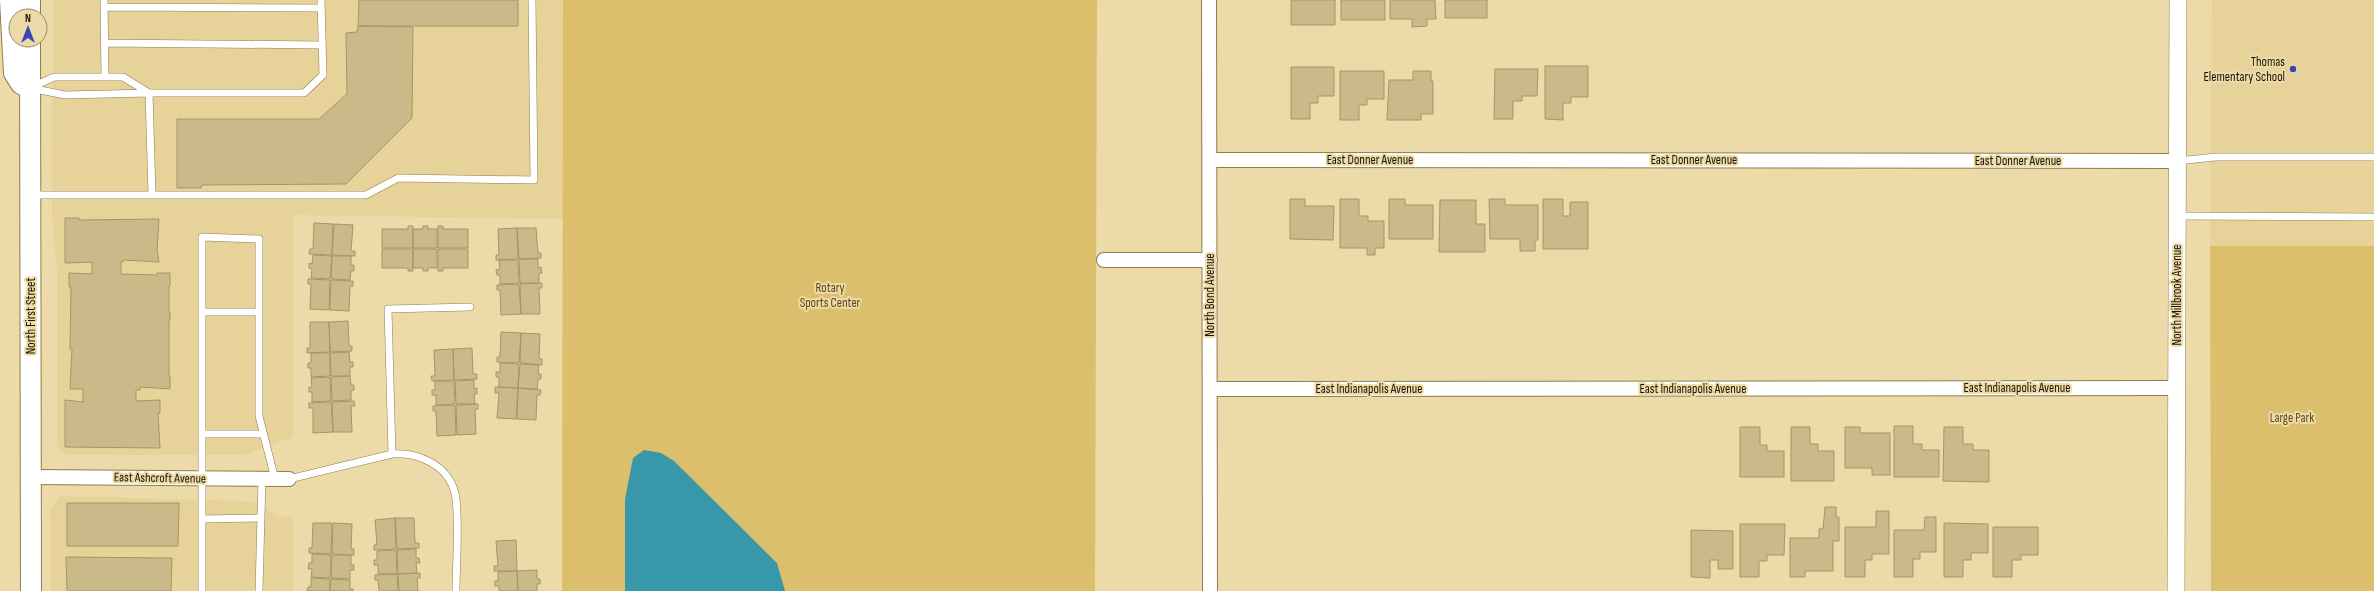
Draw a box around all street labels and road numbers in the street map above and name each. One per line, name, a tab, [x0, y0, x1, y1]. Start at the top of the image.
street label: East Donner Avenue	[1327, 152, 1413, 168]
street label: East Donner Avenue	[1651, 152, 1737, 168]
street label: East Donner Avenue	[1975, 153, 2061, 169]
street label: North Millbrook Avenue	[2169, 244, 2185, 346]
street label: North Bond Avenue	[1202, 253, 1218, 337]
street label: North First Street	[23, 278, 39, 354]
street label: East Indianapolis Avenue	[1964, 380, 2070, 396]
street label: East Indianapolis Avenue	[1316, 381, 1422, 397]
street label: East Indianapolis Avenue	[1640, 381, 1746, 397]
street label: East Ashcroft Avenue	[114, 469, 206, 487]

